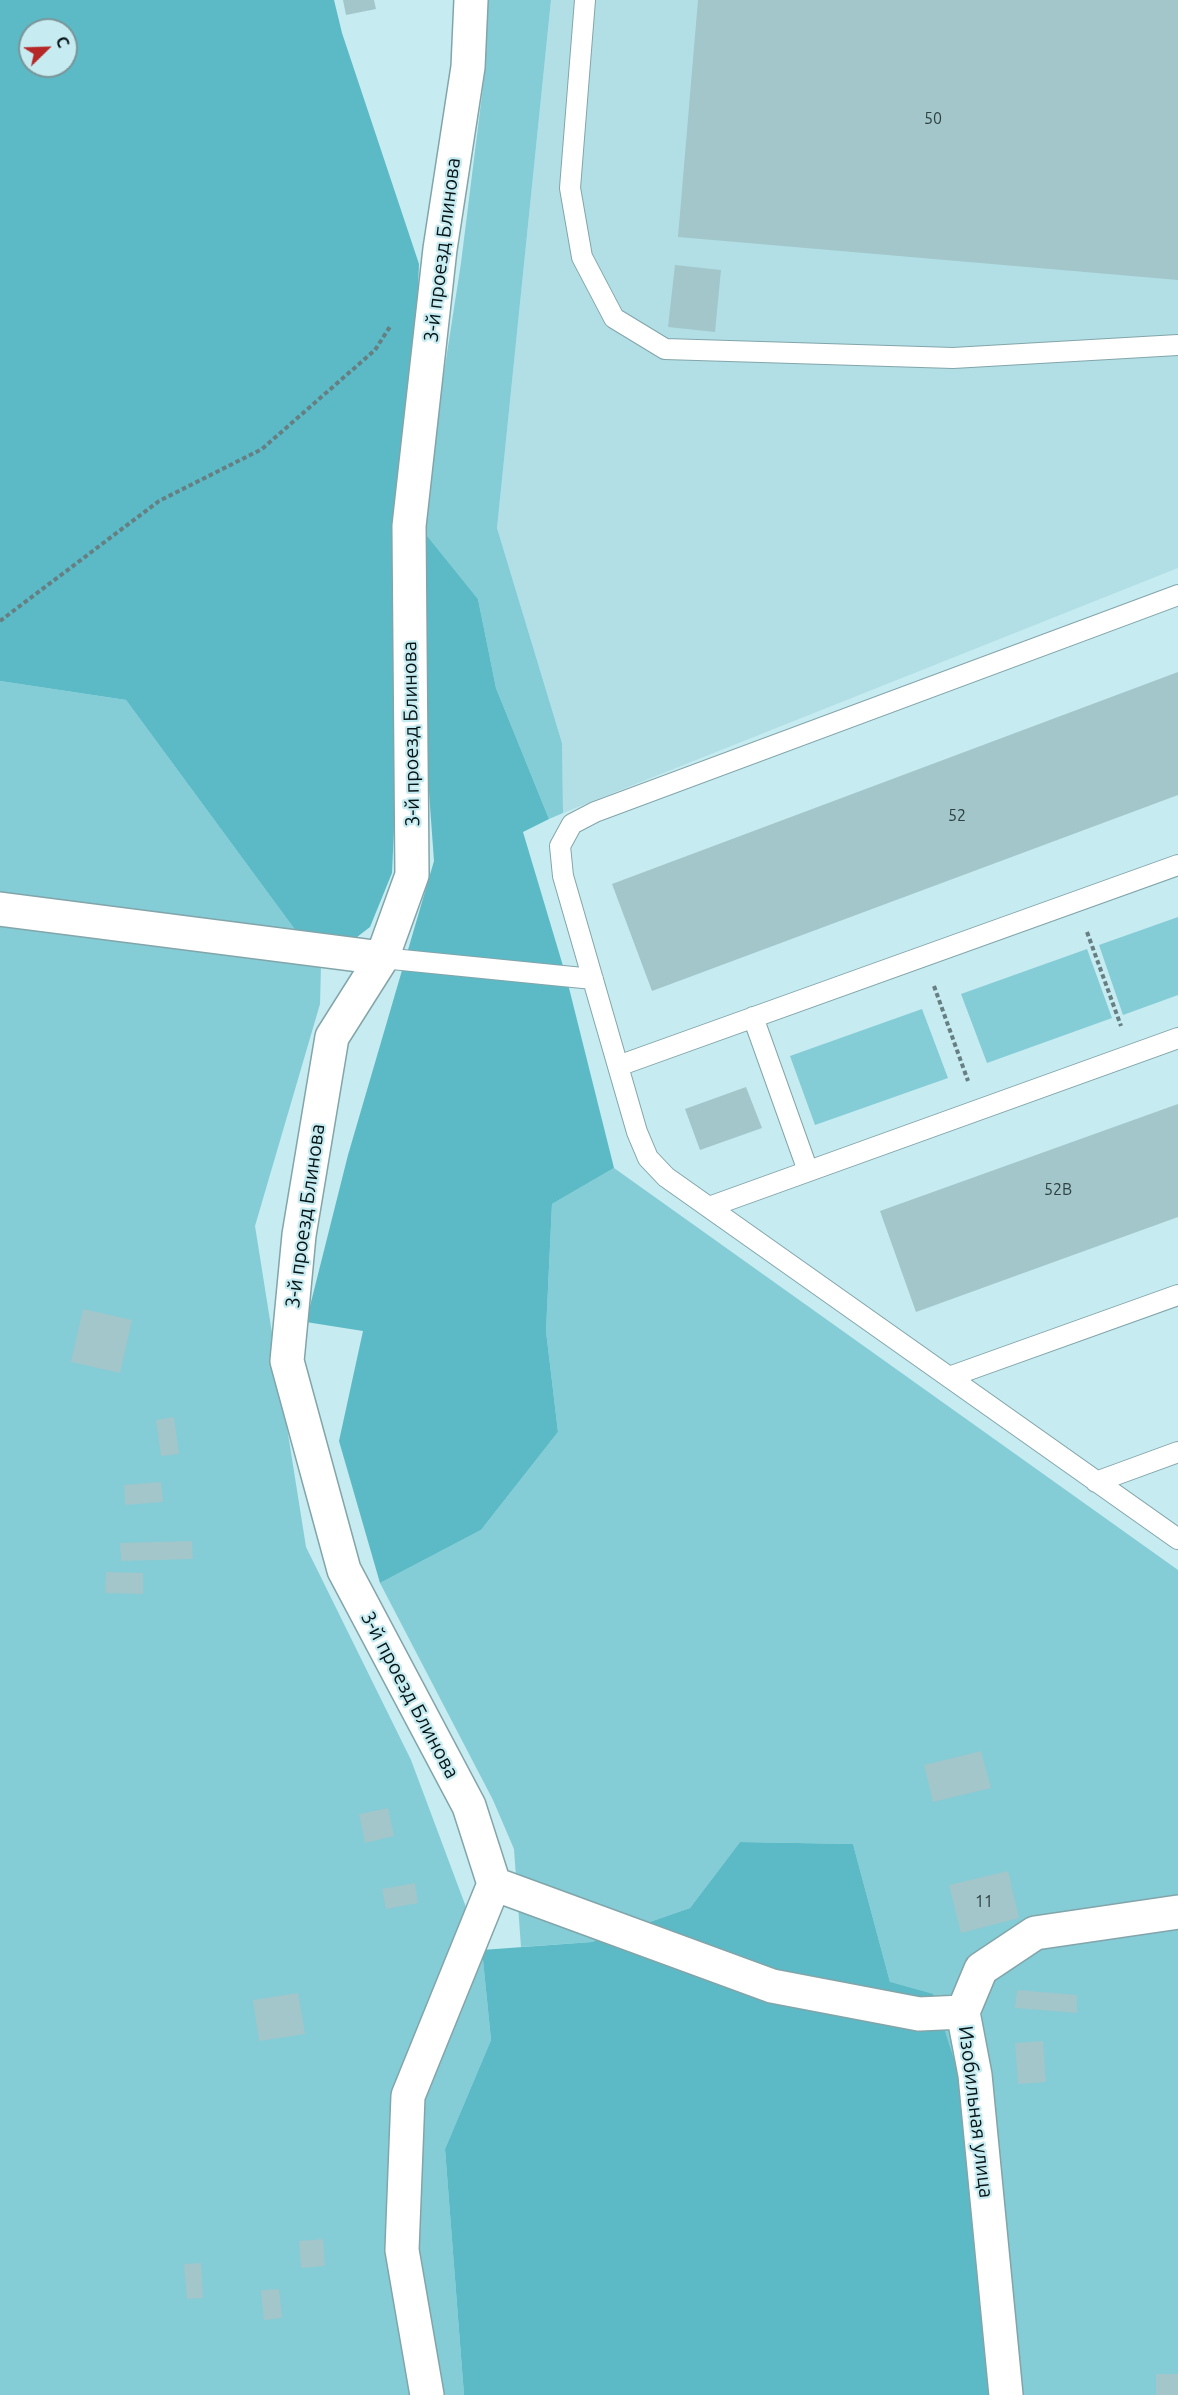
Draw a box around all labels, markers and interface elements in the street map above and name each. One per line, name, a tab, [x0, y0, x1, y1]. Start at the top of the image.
north arrow	[18, 18, 78, 78]
text: С	[52, 34, 73, 50]
house number: 50	[924, 109, 942, 129]
street label: 3-й проезд Блинова	[419, 156, 465, 344]
street label: 3-й проезд Блинова	[397, 641, 425, 827]
house number: 52	[948, 806, 966, 826]
street label: 3-й проезд Блинова	[280, 1122, 330, 1310]
house number: 52В	[1044, 1180, 1072, 1200]
street label: 3-й проезд Блинова	[356, 1607, 464, 1783]
house number: 11	[975, 1892, 993, 1912]
street label: Изобильная улица	[954, 2025, 998, 2199]

